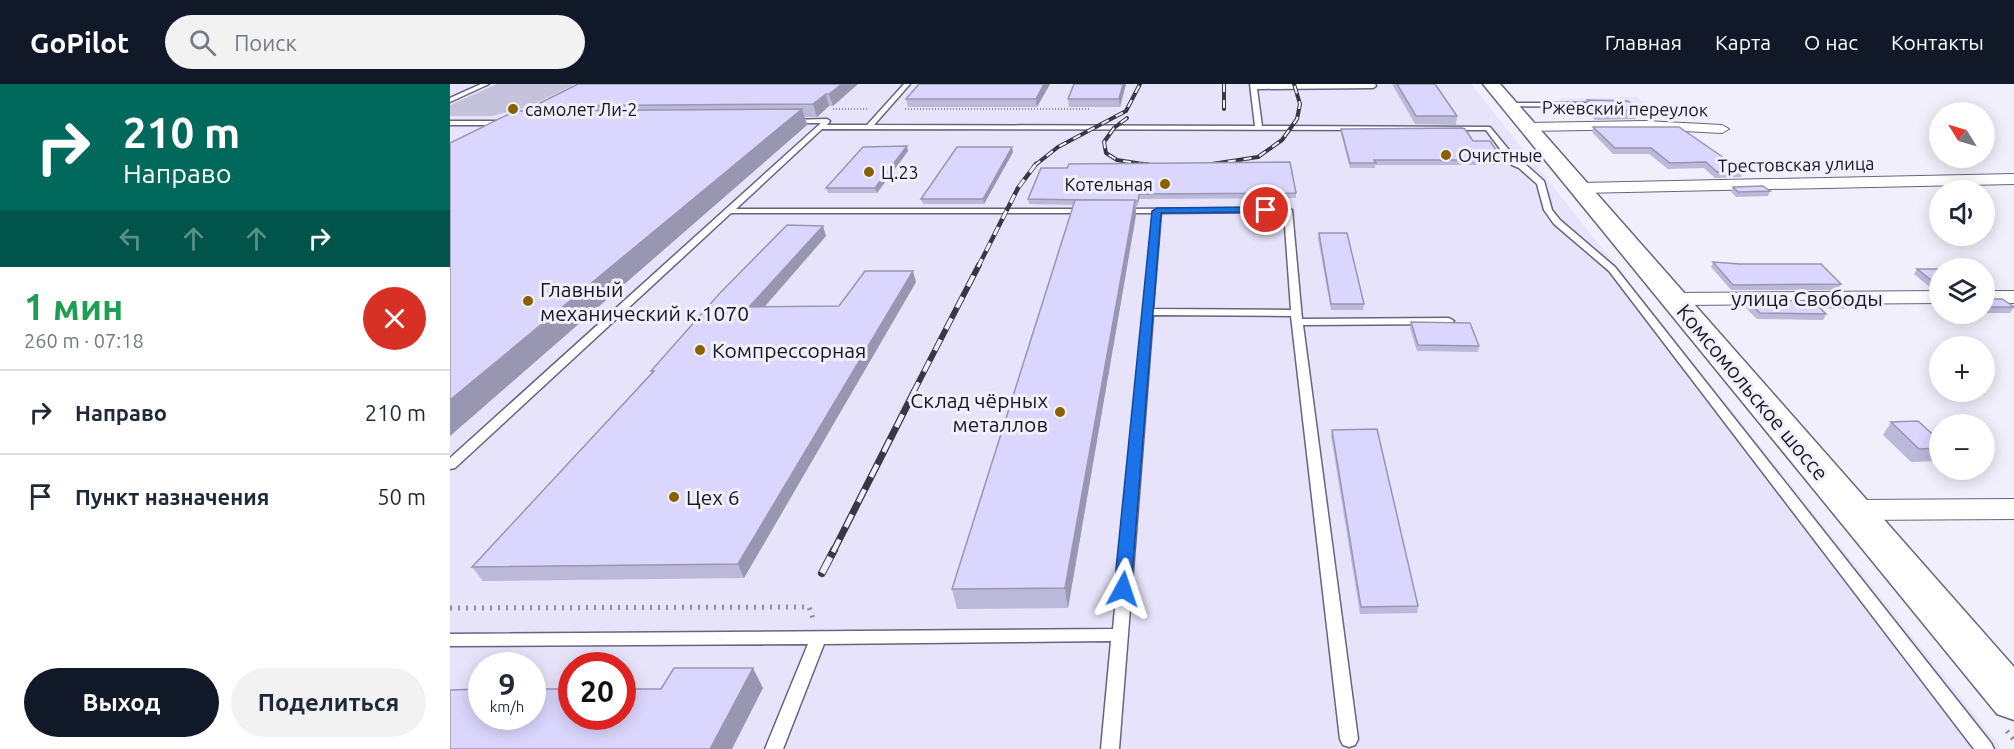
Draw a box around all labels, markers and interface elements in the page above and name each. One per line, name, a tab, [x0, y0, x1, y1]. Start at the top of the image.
search box	[165, 15, 585, 69]
icon: search	[186, 26, 219, 59]
text: GoPilot	[30, 27, 129, 58]
text: Поиск	[234, 30, 297, 55]
text: Главная	[1605, 30, 1682, 54]
text: Карта	[1715, 30, 1771, 54]
text: О нас	[1804, 30, 1858, 54]
text: Контакты	[1891, 30, 1984, 54]
street label: Ржевский переулок	[1542, 97, 1708, 119]
place label: самолет Ли-2	[525, 99, 637, 119]
marker: самолет Ли-2	[506, 102, 520, 116]
north arrow	[1929, 102, 1995, 168]
map controls	[1929, 102, 1995, 480]
icon: right	[24, 108, 102, 186]
text: 210 m	[123, 109, 240, 156]
place label: Очистные	[1458, 145, 1543, 165]
marker: Очистные	[1439, 148, 1453, 162]
street label: Трестовская улица	[1717, 153, 1875, 175]
text: Направо	[123, 158, 232, 188]
place label: Ц.23	[881, 162, 919, 182]
marker: Ц.23	[862, 165, 876, 179]
place label: Котельная	[1064, 174, 1153, 194]
marker: Котельная	[1158, 177, 1172, 191]
button: sound	[1929, 180, 1995, 246]
pin	[1240, 184, 1291, 235]
icon: arrive	[1249, 193, 1282, 226]
icon: left	[114, 222, 147, 255]
icon: ahead	[177, 222, 210, 255]
icon: ahead	[240, 222, 273, 255]
icon: right	[303, 222, 336, 255]
button: layers	[1929, 258, 1995, 324]
place label: Главный механический к.1070	[540, 277, 749, 325]
text: 1 мин	[24, 286, 123, 327]
street label: улица Свободы	[1731, 286, 1883, 310]
button: close	[363, 287, 426, 350]
marker: Главный механический к.1070	[521, 294, 535, 308]
street label: Комсомольское шоссе	[1672, 299, 1834, 485]
text: 260 m · 07:18	[24, 329, 144, 352]
button: +	[1929, 336, 1995, 402]
place label: Компрессорная	[712, 338, 866, 362]
marker: Компрессорная	[693, 343, 707, 357]
place label: Склад чёрных металлов	[910, 388, 1048, 436]
icon: right	[24, 396, 57, 429]
text: Направо	[75, 400, 167, 425]
text: 210 m	[365, 400, 426, 425]
marker: Склад чёрных металлов	[1053, 405, 1067, 419]
button: −	[1929, 414, 1995, 480]
icon: arrive	[24, 480, 57, 513]
text: Пункт назначения	[75, 484, 269, 509]
text: 50 m	[377, 484, 426, 509]
place label: Цех 6	[686, 485, 740, 509]
marker: Цех 6	[667, 490, 681, 504]
position arrow	[1091, 557, 1155, 621]
speed limit sign: 20	[558, 652, 636, 730]
text: 9	[499, 667, 515, 701]
button: Выход	[24, 668, 219, 737]
button: Поделиться	[231, 668, 426, 737]
text: km/h	[490, 698, 524, 715]

